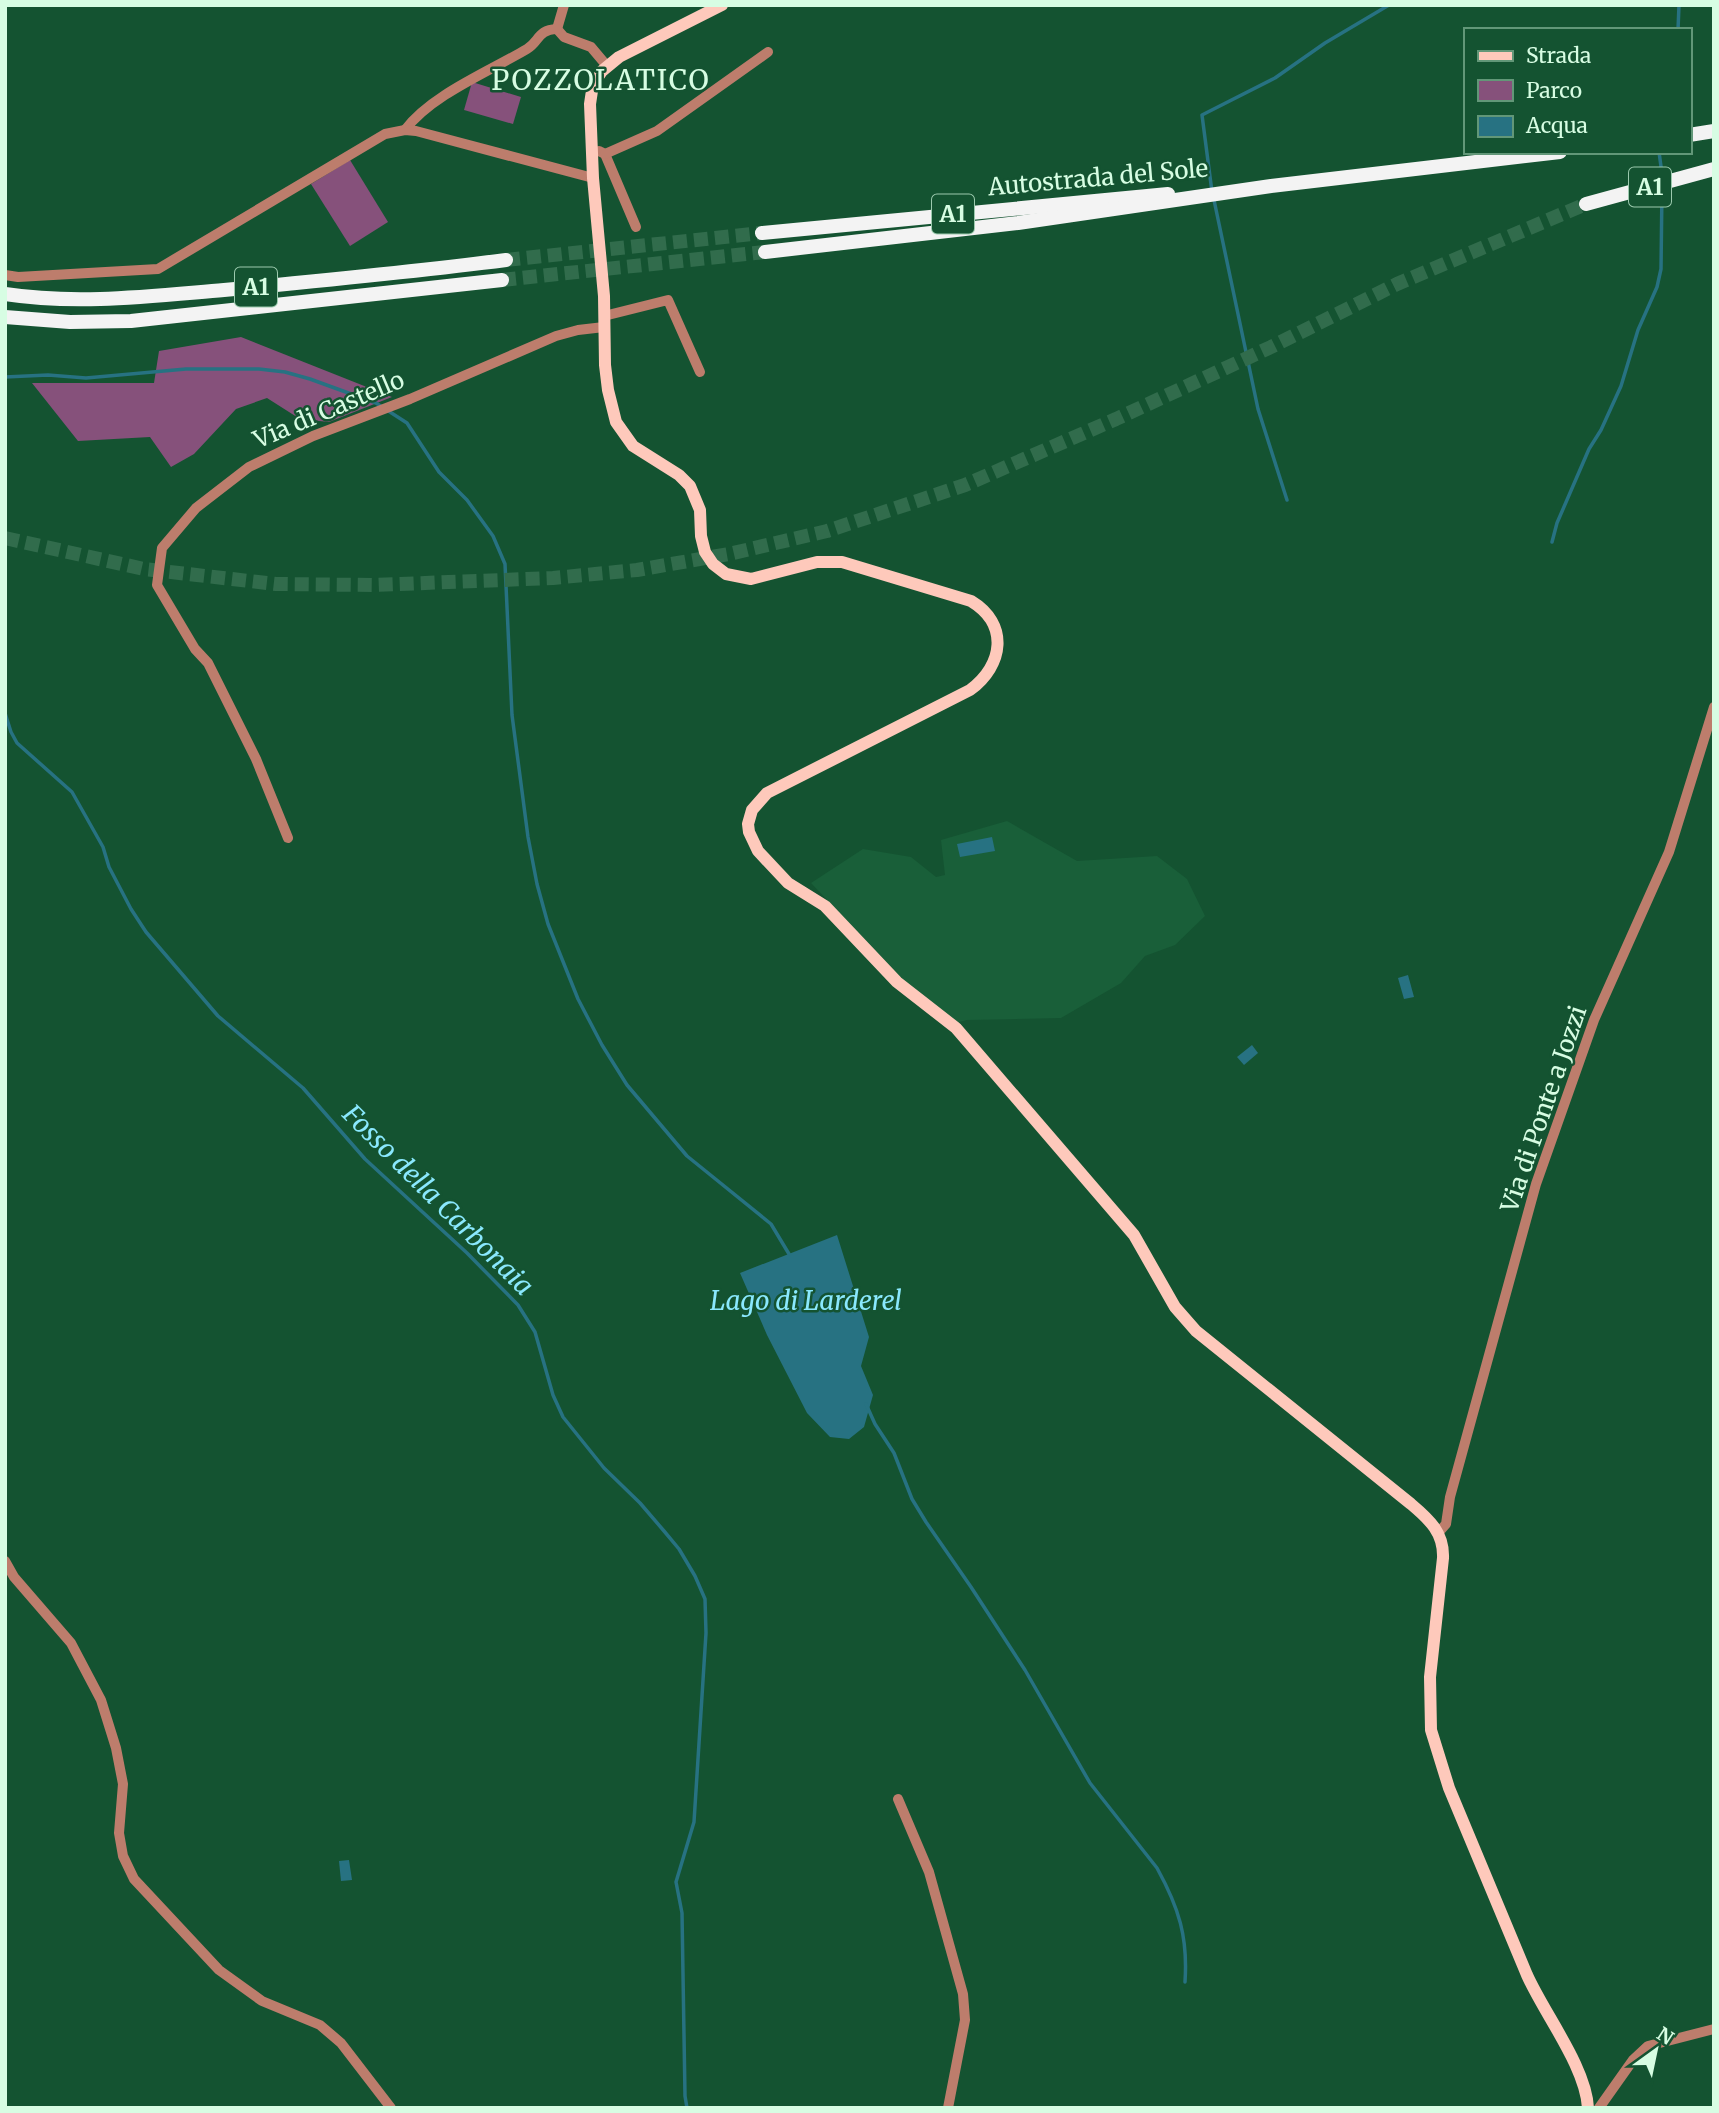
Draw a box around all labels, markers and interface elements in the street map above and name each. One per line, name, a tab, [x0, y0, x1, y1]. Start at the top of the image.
legend	[1464, 28, 1691, 154]
text: Strada	[1526, 42, 1591, 69]
district label: POZZOLATICO	[491, 62, 711, 98]
text: Parco	[1526, 77, 1582, 104]
text: Acqua	[1525, 112, 1588, 139]
street label: Autostrada del Sole	[986, 152, 1209, 203]
road number: A1	[1629, 168, 1671, 206]
road number: A1	[932, 195, 974, 234]
road number: A1	[235, 268, 277, 306]
street label: Via di Castello	[248, 364, 409, 456]
street label: Via di Ponte a Jozzi	[1493, 1001, 1593, 1217]
water label: Fosso della Carbonaia	[335, 1097, 541, 1302]
water label: Lago di Larderel	[710, 1284, 902, 1317]
north arrow	[1621, 2015, 1691, 2085]
text: N	[1652, 2022, 1678, 2050]

